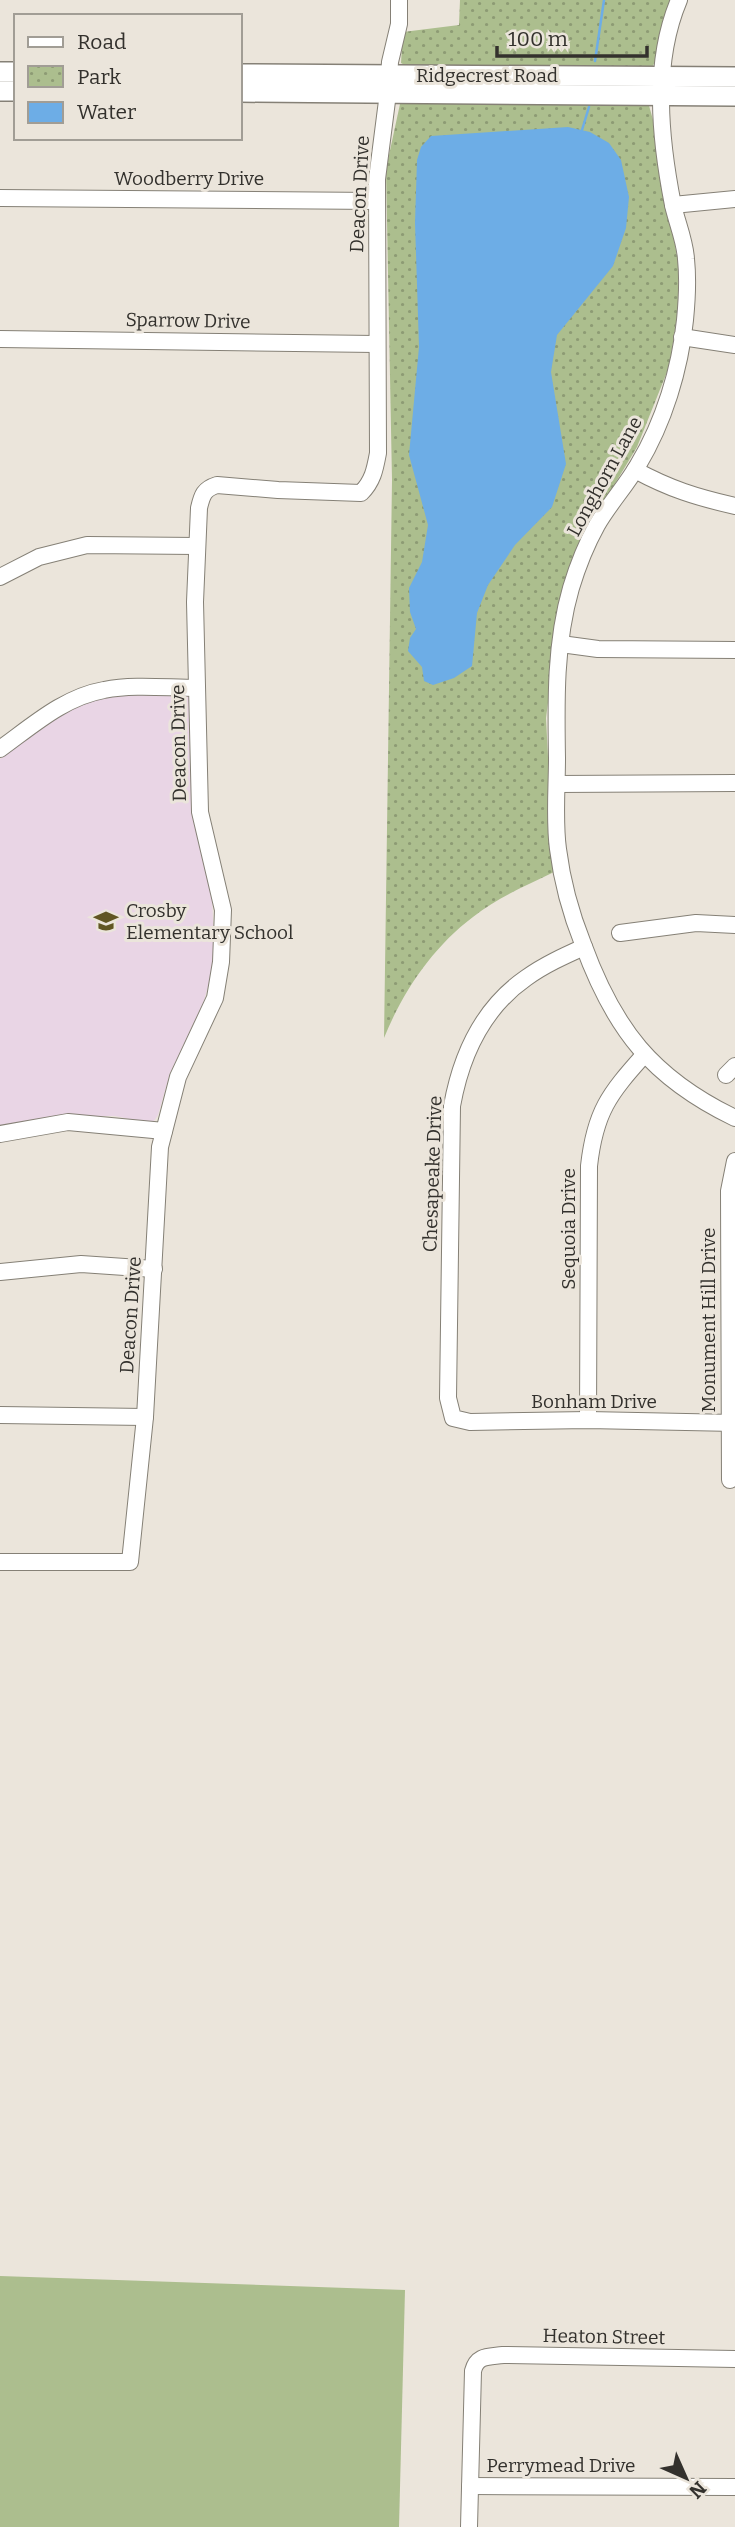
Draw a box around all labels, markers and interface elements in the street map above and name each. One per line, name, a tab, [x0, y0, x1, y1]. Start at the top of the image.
legend	[14, 14, 242, 140]
scale bar	[497, 14, 648, 58]
text: 100 m	[508, 26, 568, 52]
text: Road	[77, 29, 126, 55]
text: Park	[77, 64, 121, 90]
street label: Ridgecrest Road	[416, 64, 558, 87]
text: Water	[77, 99, 136, 125]
street label: Deacon Drive	[345, 135, 374, 253]
street label: Woodberry Drive	[114, 167, 264, 190]
street label: Sparrow Drive	[125, 308, 251, 333]
street label: Longhorn Lane	[562, 412, 647, 540]
street label: Deacon Drive	[166, 684, 191, 802]
place label: Crosby Elementary School	[126, 899, 293, 944]
school or university icon: Crosby Elementary School	[92, 907, 120, 935]
street label: Chesapeake Drive	[418, 1095, 447, 1253]
street label: Sequoia Drive	[557, 1168, 580, 1290]
street label: Monument Hill Drive	[697, 1228, 720, 1412]
street label: Deacon Drive	[115, 1256, 146, 1374]
street label: Bonham Drive	[531, 1390, 657, 1413]
street label: Heaton Street	[542, 2324, 666, 2349]
north arrow	[651, 2443, 721, 2513]
street label: Perrymead Drive	[487, 2454, 635, 2477]
text: N	[684, 2476, 711, 2503]

